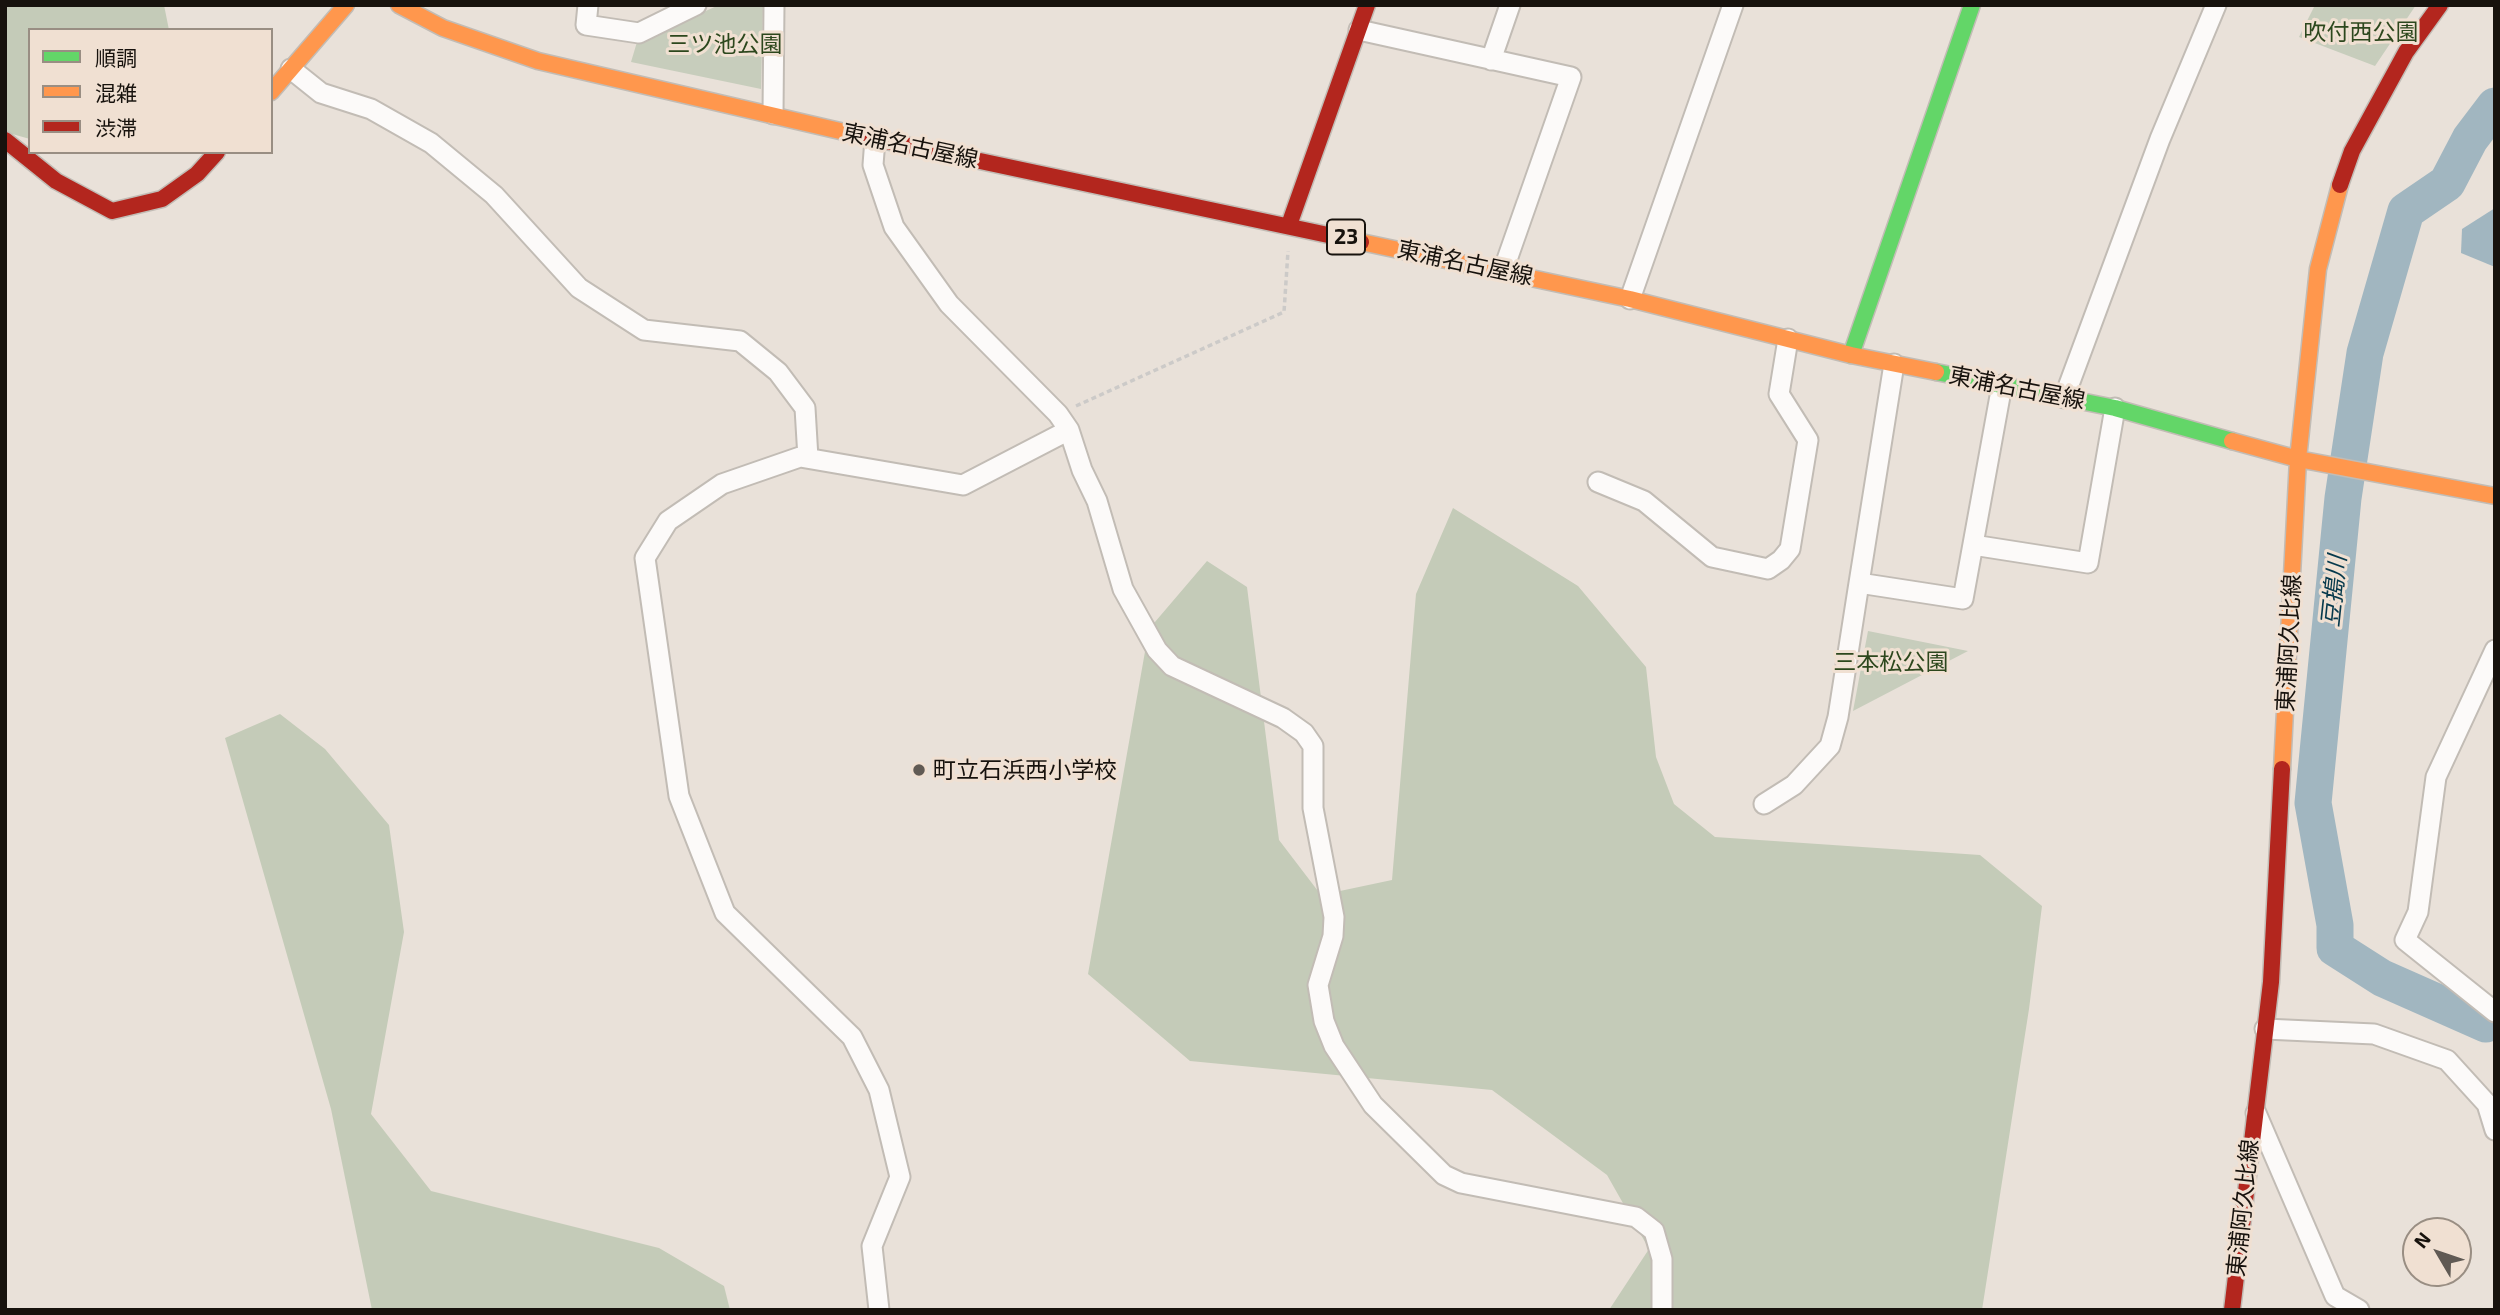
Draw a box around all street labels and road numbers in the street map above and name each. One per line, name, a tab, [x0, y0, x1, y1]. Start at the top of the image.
street label: 東浦名古屋線	[840, 118, 980, 174]
road number: 23	[1327, 219, 1365, 254]
street label: 東浦名古屋線	[1395, 235, 1535, 291]
street label: 東浦名古屋線	[1947, 361, 2087, 415]
street label: 東浦阿久比線	[2272, 573, 2306, 713]
street label: 東浦阿久比線	[2222, 1138, 2264, 1278]

